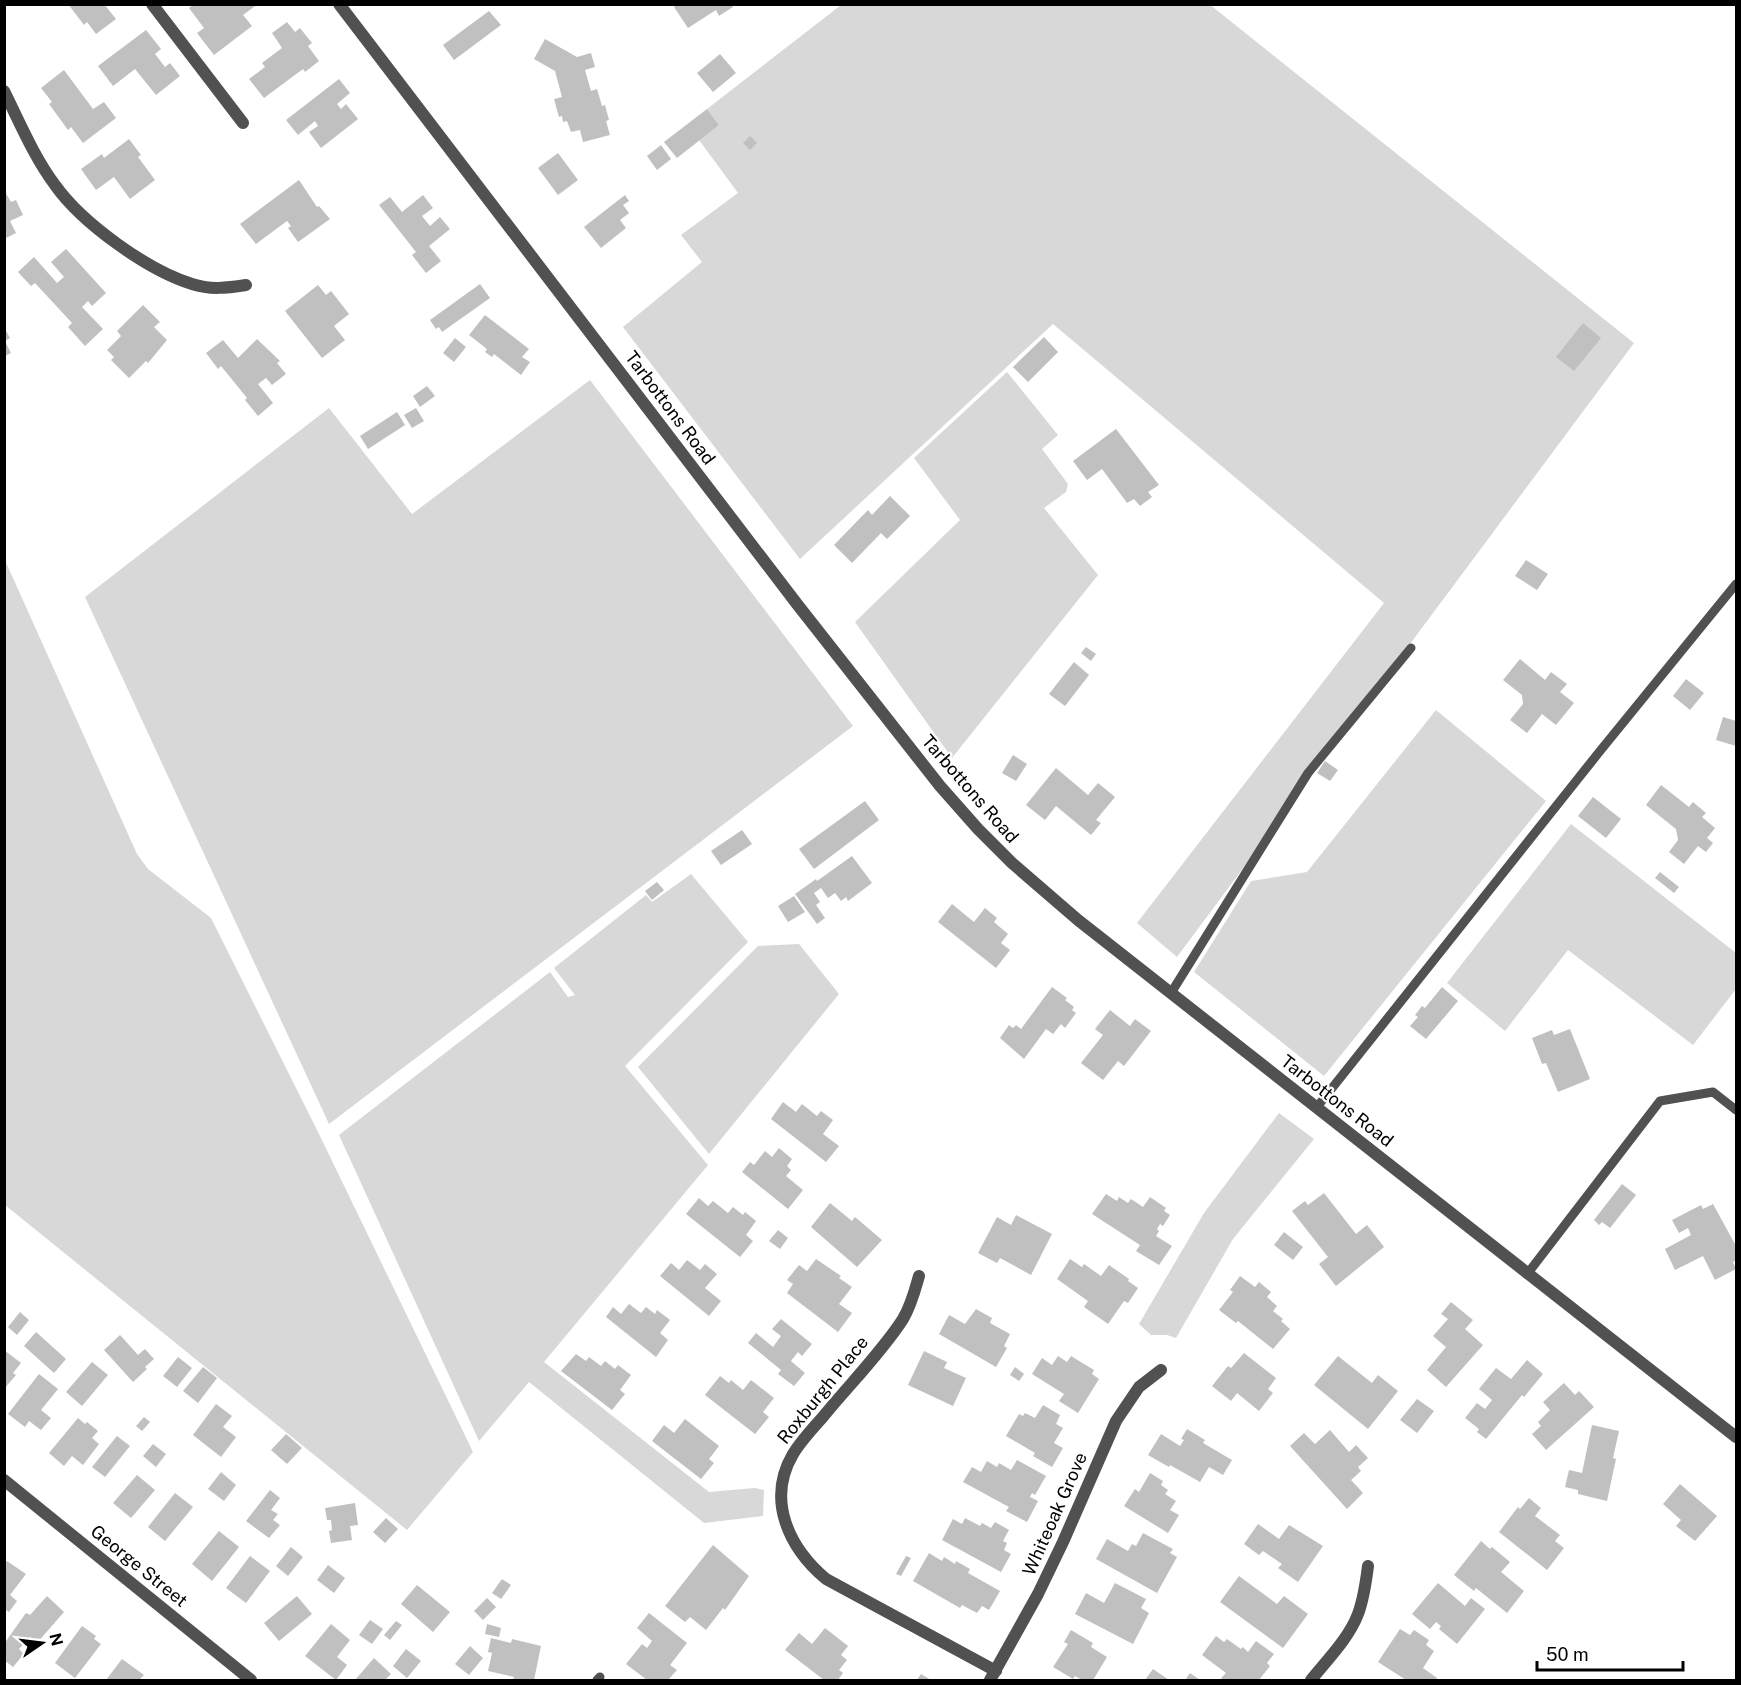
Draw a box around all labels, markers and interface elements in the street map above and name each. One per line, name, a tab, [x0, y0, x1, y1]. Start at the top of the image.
street label: Tarbottons Road	[621, 347, 720, 469]
street label: Tarbottons Road	[918, 730, 1023, 847]
street label: Tarbottons Road	[1277, 1050, 1398, 1151]
street label: Roxburgh Place	[773, 1332, 872, 1448]
street label: Whiteoak Grove	[1018, 1449, 1091, 1579]
street label: George Street	[87, 1520, 192, 1611]
north arrow	[12, 1613, 72, 1673]
text: N	[45, 1631, 67, 1648]
scale bar	[1537, 1634, 1682, 1672]
text: 50 m	[1546, 1644, 1589, 1665]

